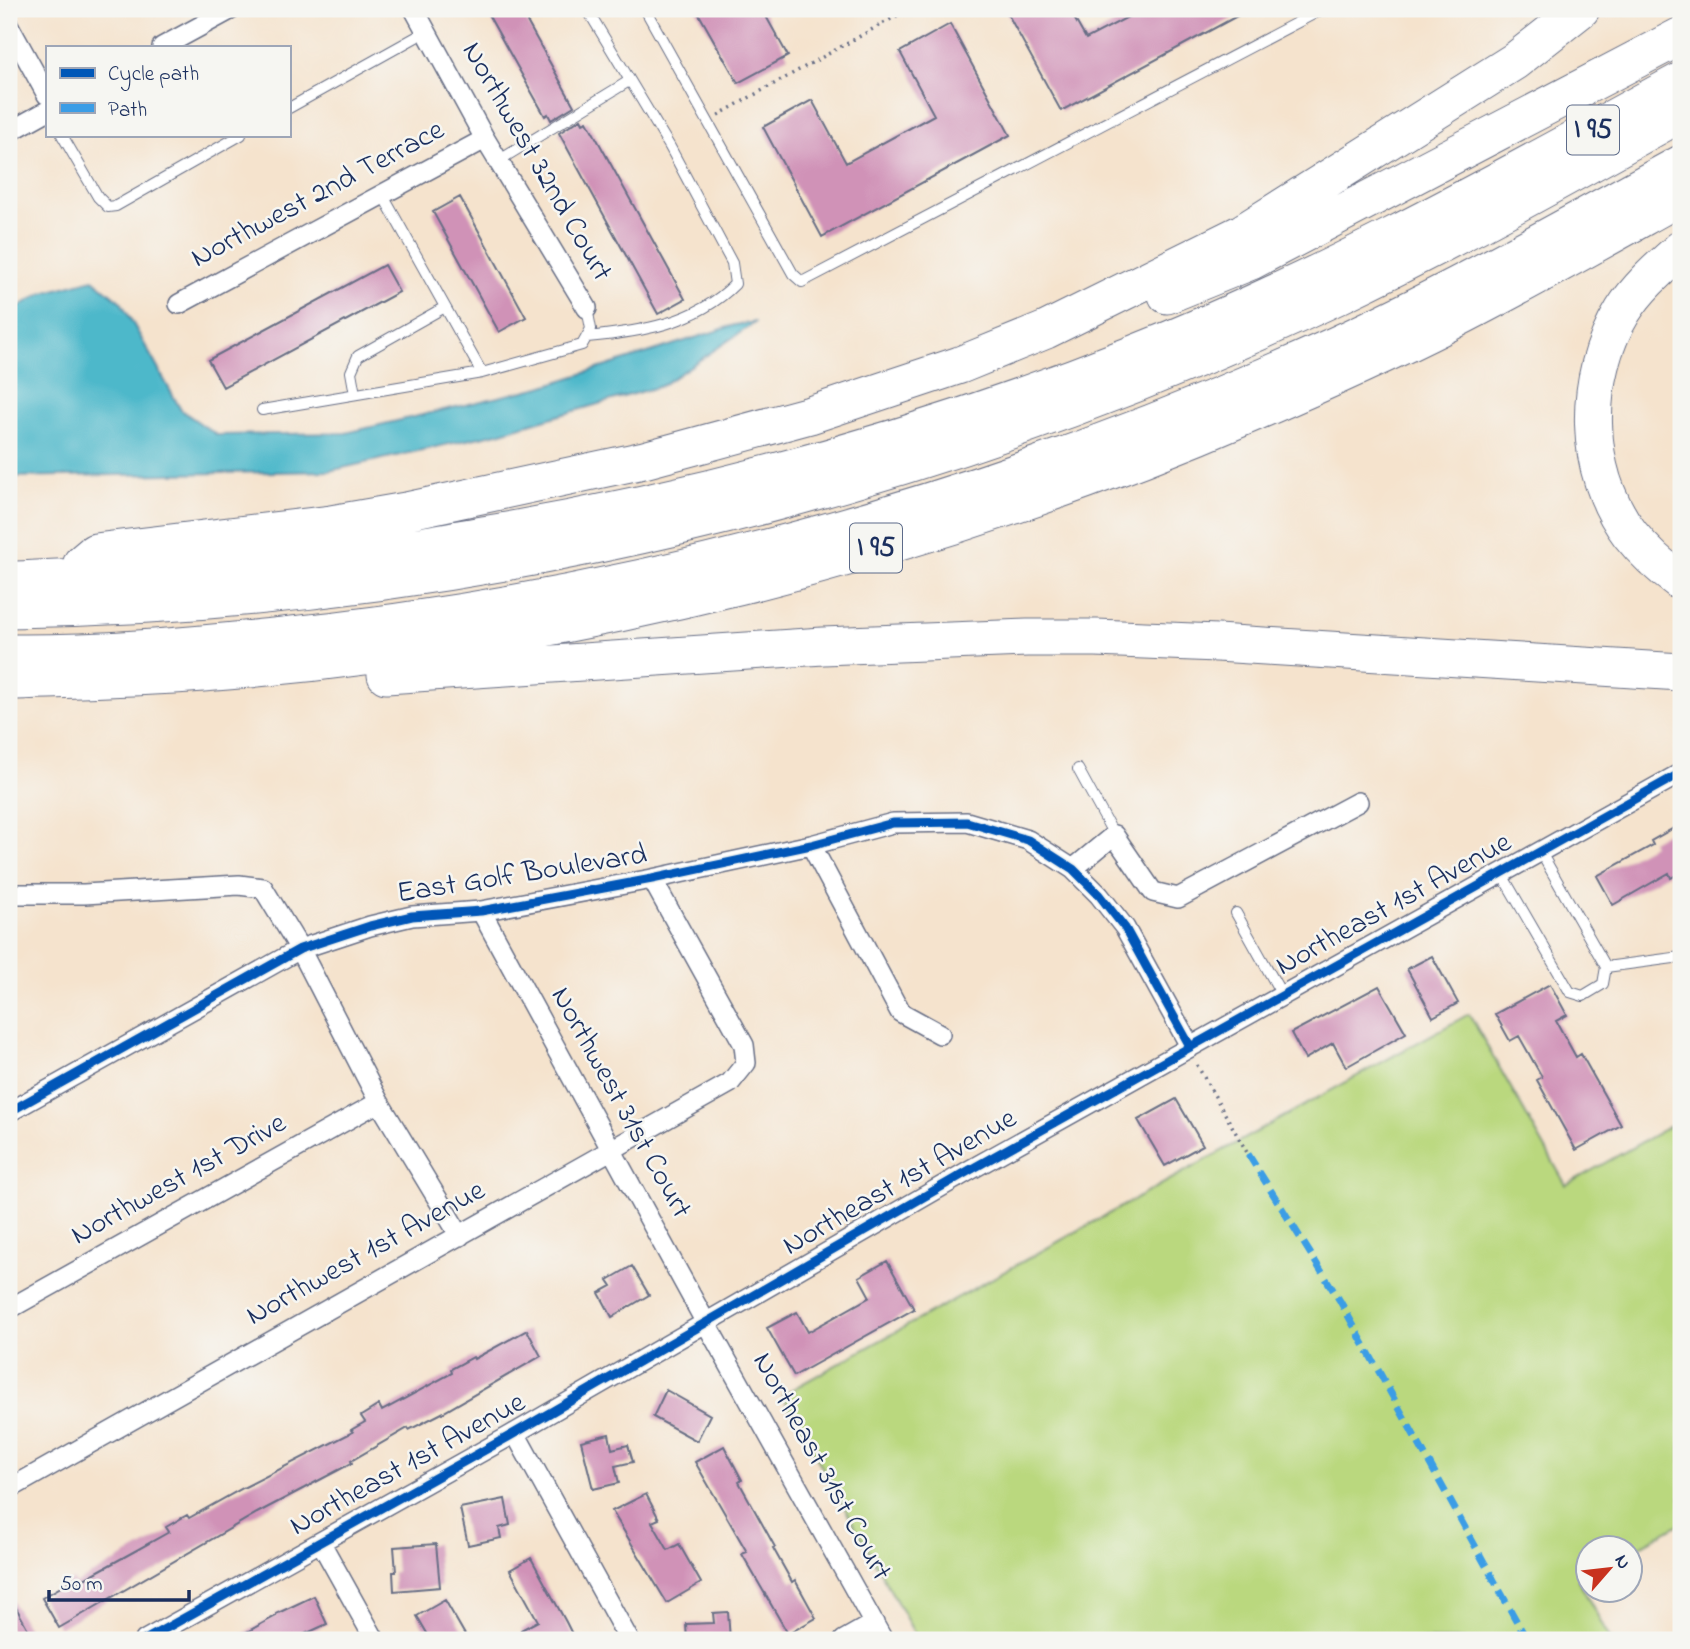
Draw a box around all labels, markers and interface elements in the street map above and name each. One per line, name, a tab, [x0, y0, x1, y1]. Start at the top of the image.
street label: Northwest 32nd Court	[449, 34, 623, 290]
legend	[46, 46, 290, 136]
text: Cycle path	[108, 60, 199, 92]
text: Path	[108, 96, 147, 126]
road number: I 95	[1567, 106, 1619, 154]
street label: Northwest 2nd Terrace	[183, 109, 453, 281]
road number: I 95	[850, 524, 902, 572]
street label: Northeast 1st Avenue	[1268, 821, 1521, 988]
street label: East Golf Boulevard	[394, 834, 650, 916]
street label: Northwest 31st Court	[538, 979, 702, 1227]
street label: Northeast 1st Avenue	[775, 1098, 1026, 1268]
street label: Northwest 1st Drive	[63, 1102, 295, 1258]
street label: Northwest 1st Avenue	[238, 1170, 494, 1338]
street label: Northeast 31st Court	[740, 1345, 902, 1589]
street label: Northeast 1st Avenue	[282, 1381, 535, 1548]
north arrow	[1574, 1534, 1644, 1604]
text: N	[1607, 1550, 1637, 1574]
scale bar	[49, 1558, 189, 1602]
text: 50 m	[60, 1570, 103, 1600]

